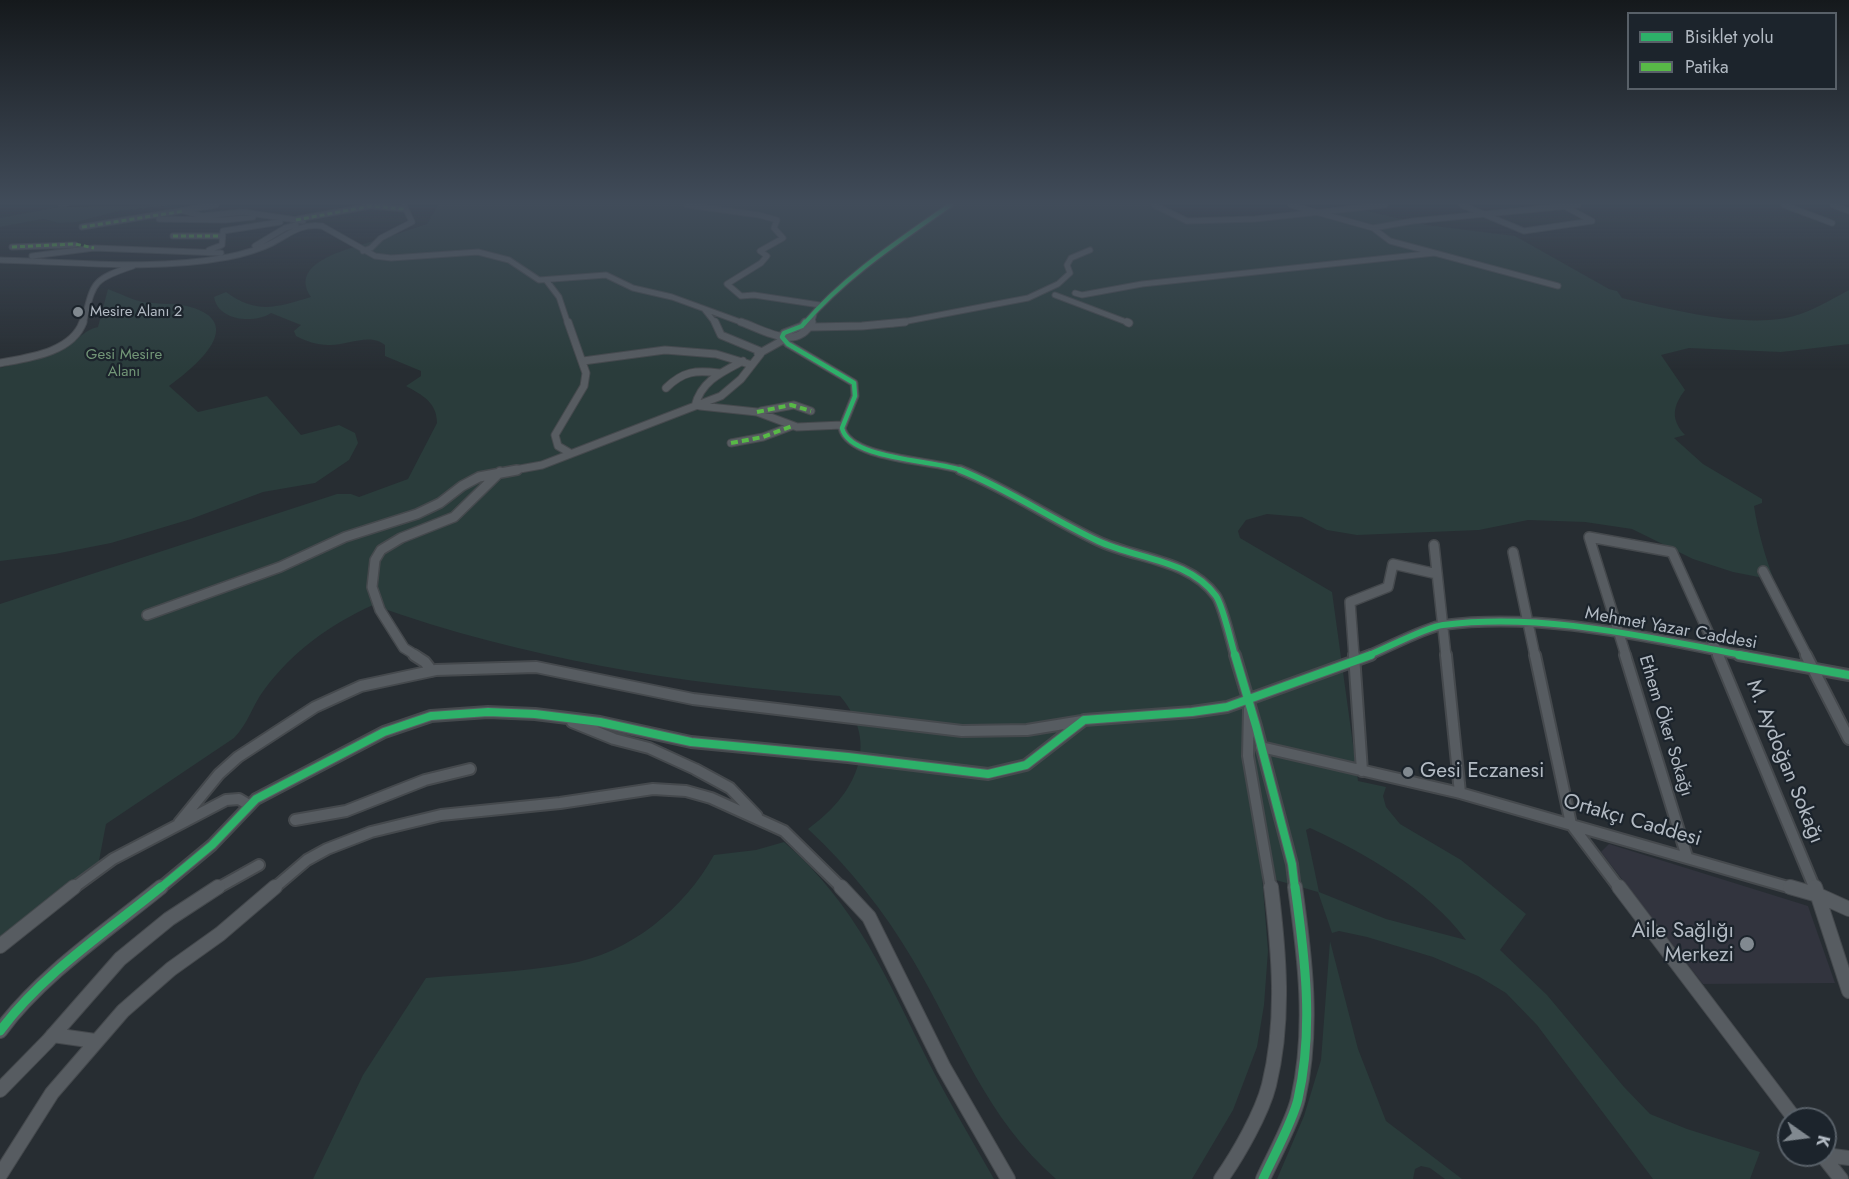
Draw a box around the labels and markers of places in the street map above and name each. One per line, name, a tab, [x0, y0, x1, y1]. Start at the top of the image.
place label: Mesire Alanı 2	[90, 303, 182, 321]
marker: Mesire Alanı 2	[71, 305, 85, 319]
place label: Gesi Eczanesi	[1420, 759, 1544, 785]
marker: Gesi Eczanesi	[1401, 765, 1415, 779]
place label: Aile Sağlığı Merkezi	[1631, 919, 1734, 969]
marker: Aile Sağlığı Merkezi	[1738, 935, 1756, 953]

